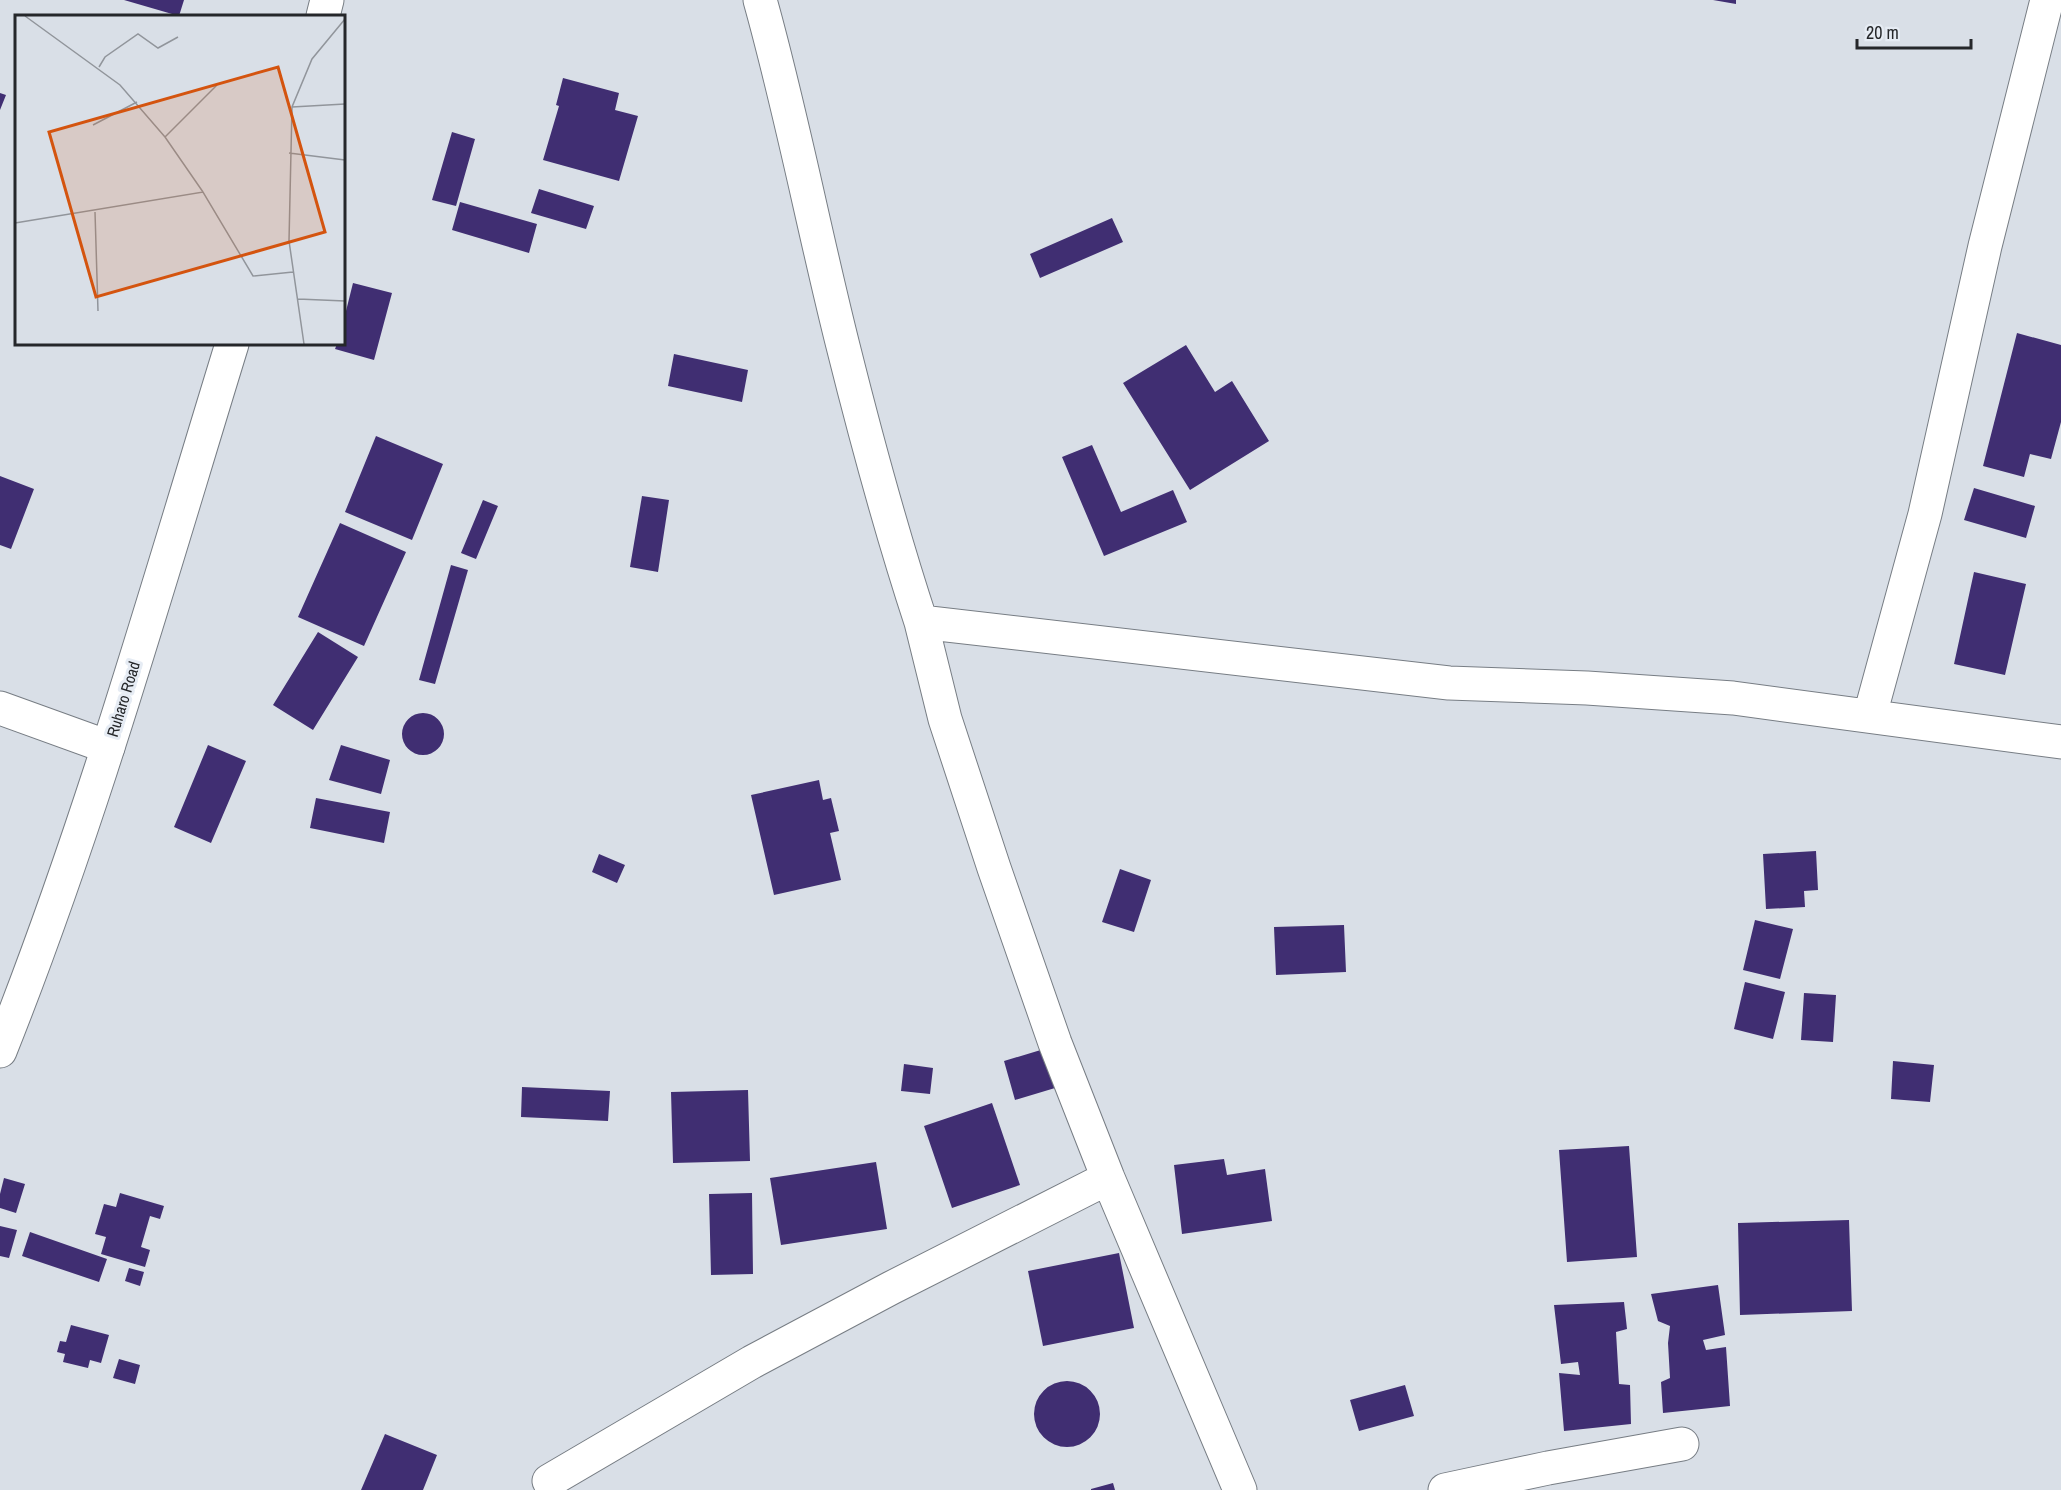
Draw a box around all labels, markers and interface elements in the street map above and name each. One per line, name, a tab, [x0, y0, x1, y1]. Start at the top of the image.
scale bar	[1857, 12, 1971, 50]
inset map	[15, 15, 345, 345]
text: 20 m	[1866, 20, 1899, 45]
street label: Ruharo Road	[101, 658, 145, 740]

